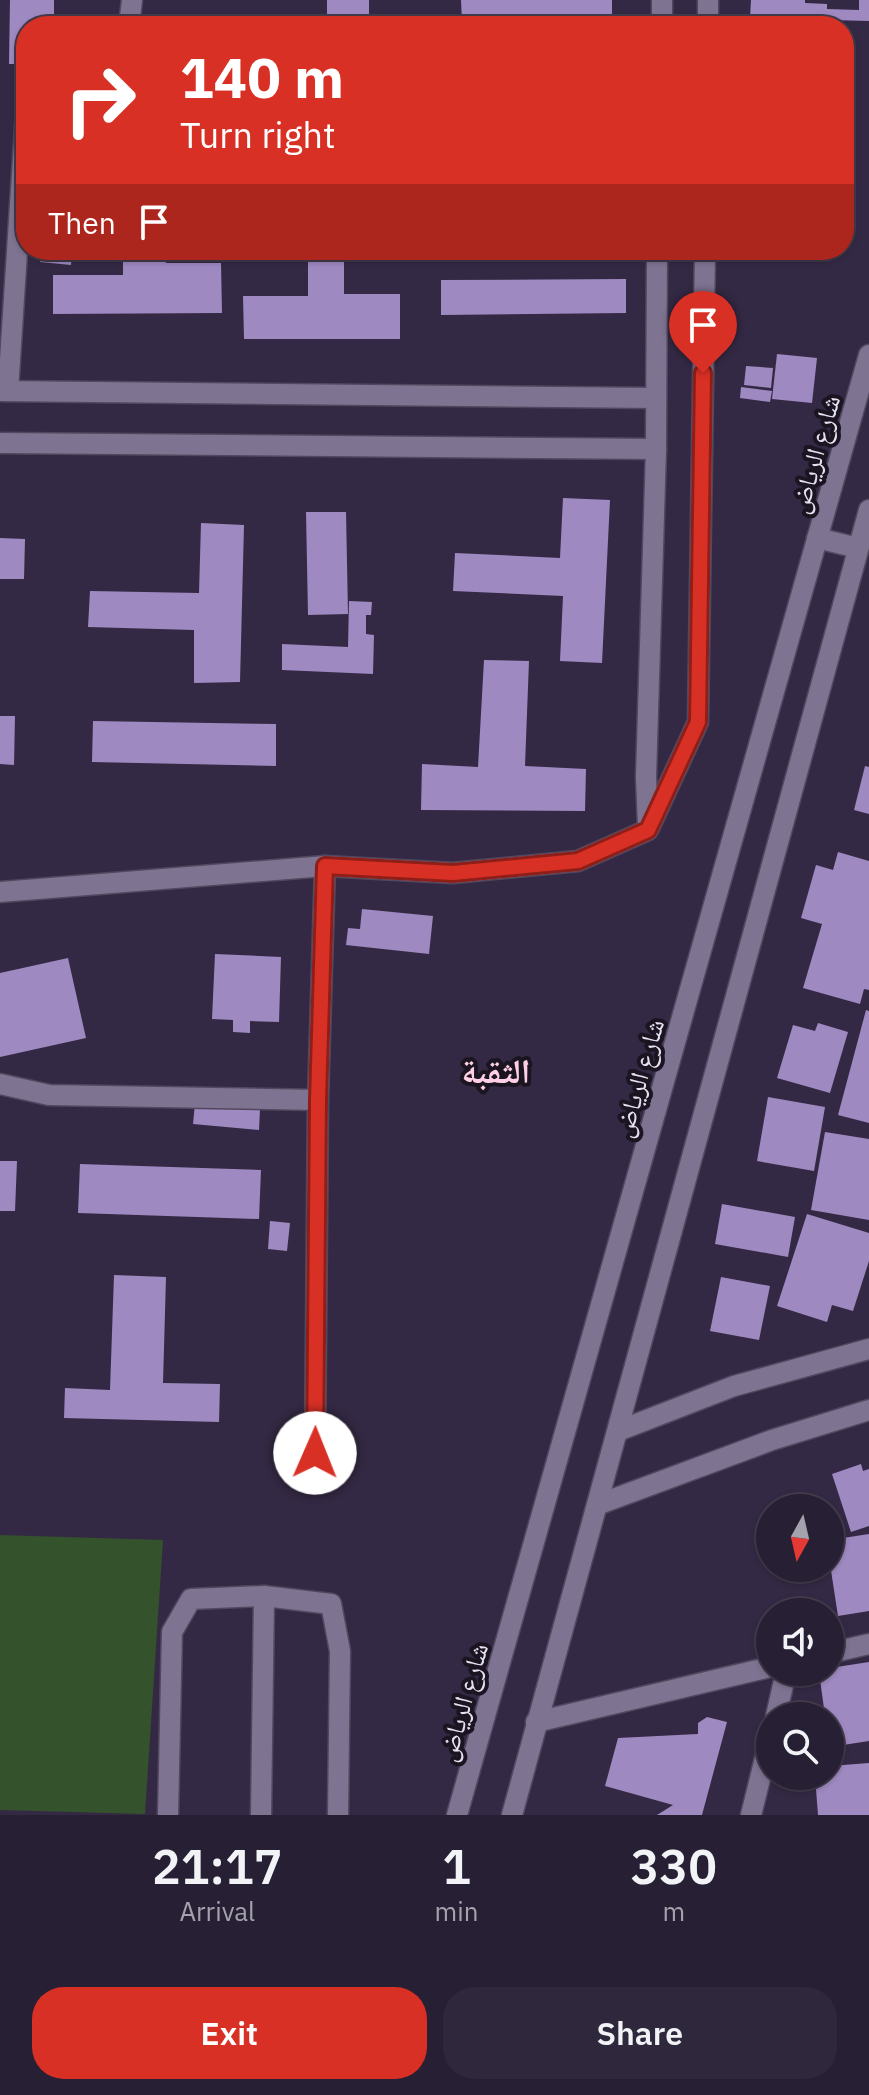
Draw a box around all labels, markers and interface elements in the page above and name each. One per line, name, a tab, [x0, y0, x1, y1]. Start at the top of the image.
text: 140 m	[180, 41, 344, 113]
icon: right	[48, 48, 152, 152]
text: Turn right	[180, 111, 336, 158]
icon: arrive	[132, 200, 176, 244]
text: Then	[48, 203, 116, 242]
pin	[669, 291, 737, 373]
icon: arrive	[681, 303, 725, 347]
street label: شارع الرياض	[781, 391, 847, 517]
street label: شارع الرياض	[605, 1015, 671, 1141]
district label: الثقبة	[461, 1048, 531, 1092]
position arrow	[273, 1411, 357, 1495]
north arrow	[756, 1494, 844, 1582]
map controls	[756, 1494, 844, 1790]
button: sound	[756, 1598, 844, 1686]
street label: شارع الرياض	[429, 1639, 495, 1765]
button: search	[756, 1702, 844, 1790]
text: 21:17	[152, 1835, 283, 1897]
text: 1	[442, 1835, 471, 1897]
text: 330	[631, 1835, 717, 1897]
text: Arrival	[179, 1894, 255, 1928]
text: min	[435, 1894, 479, 1928]
text: m	[662, 1894, 685, 1928]
button: Exit	[32, 1987, 427, 2079]
button: Share	[443, 1987, 837, 2079]

